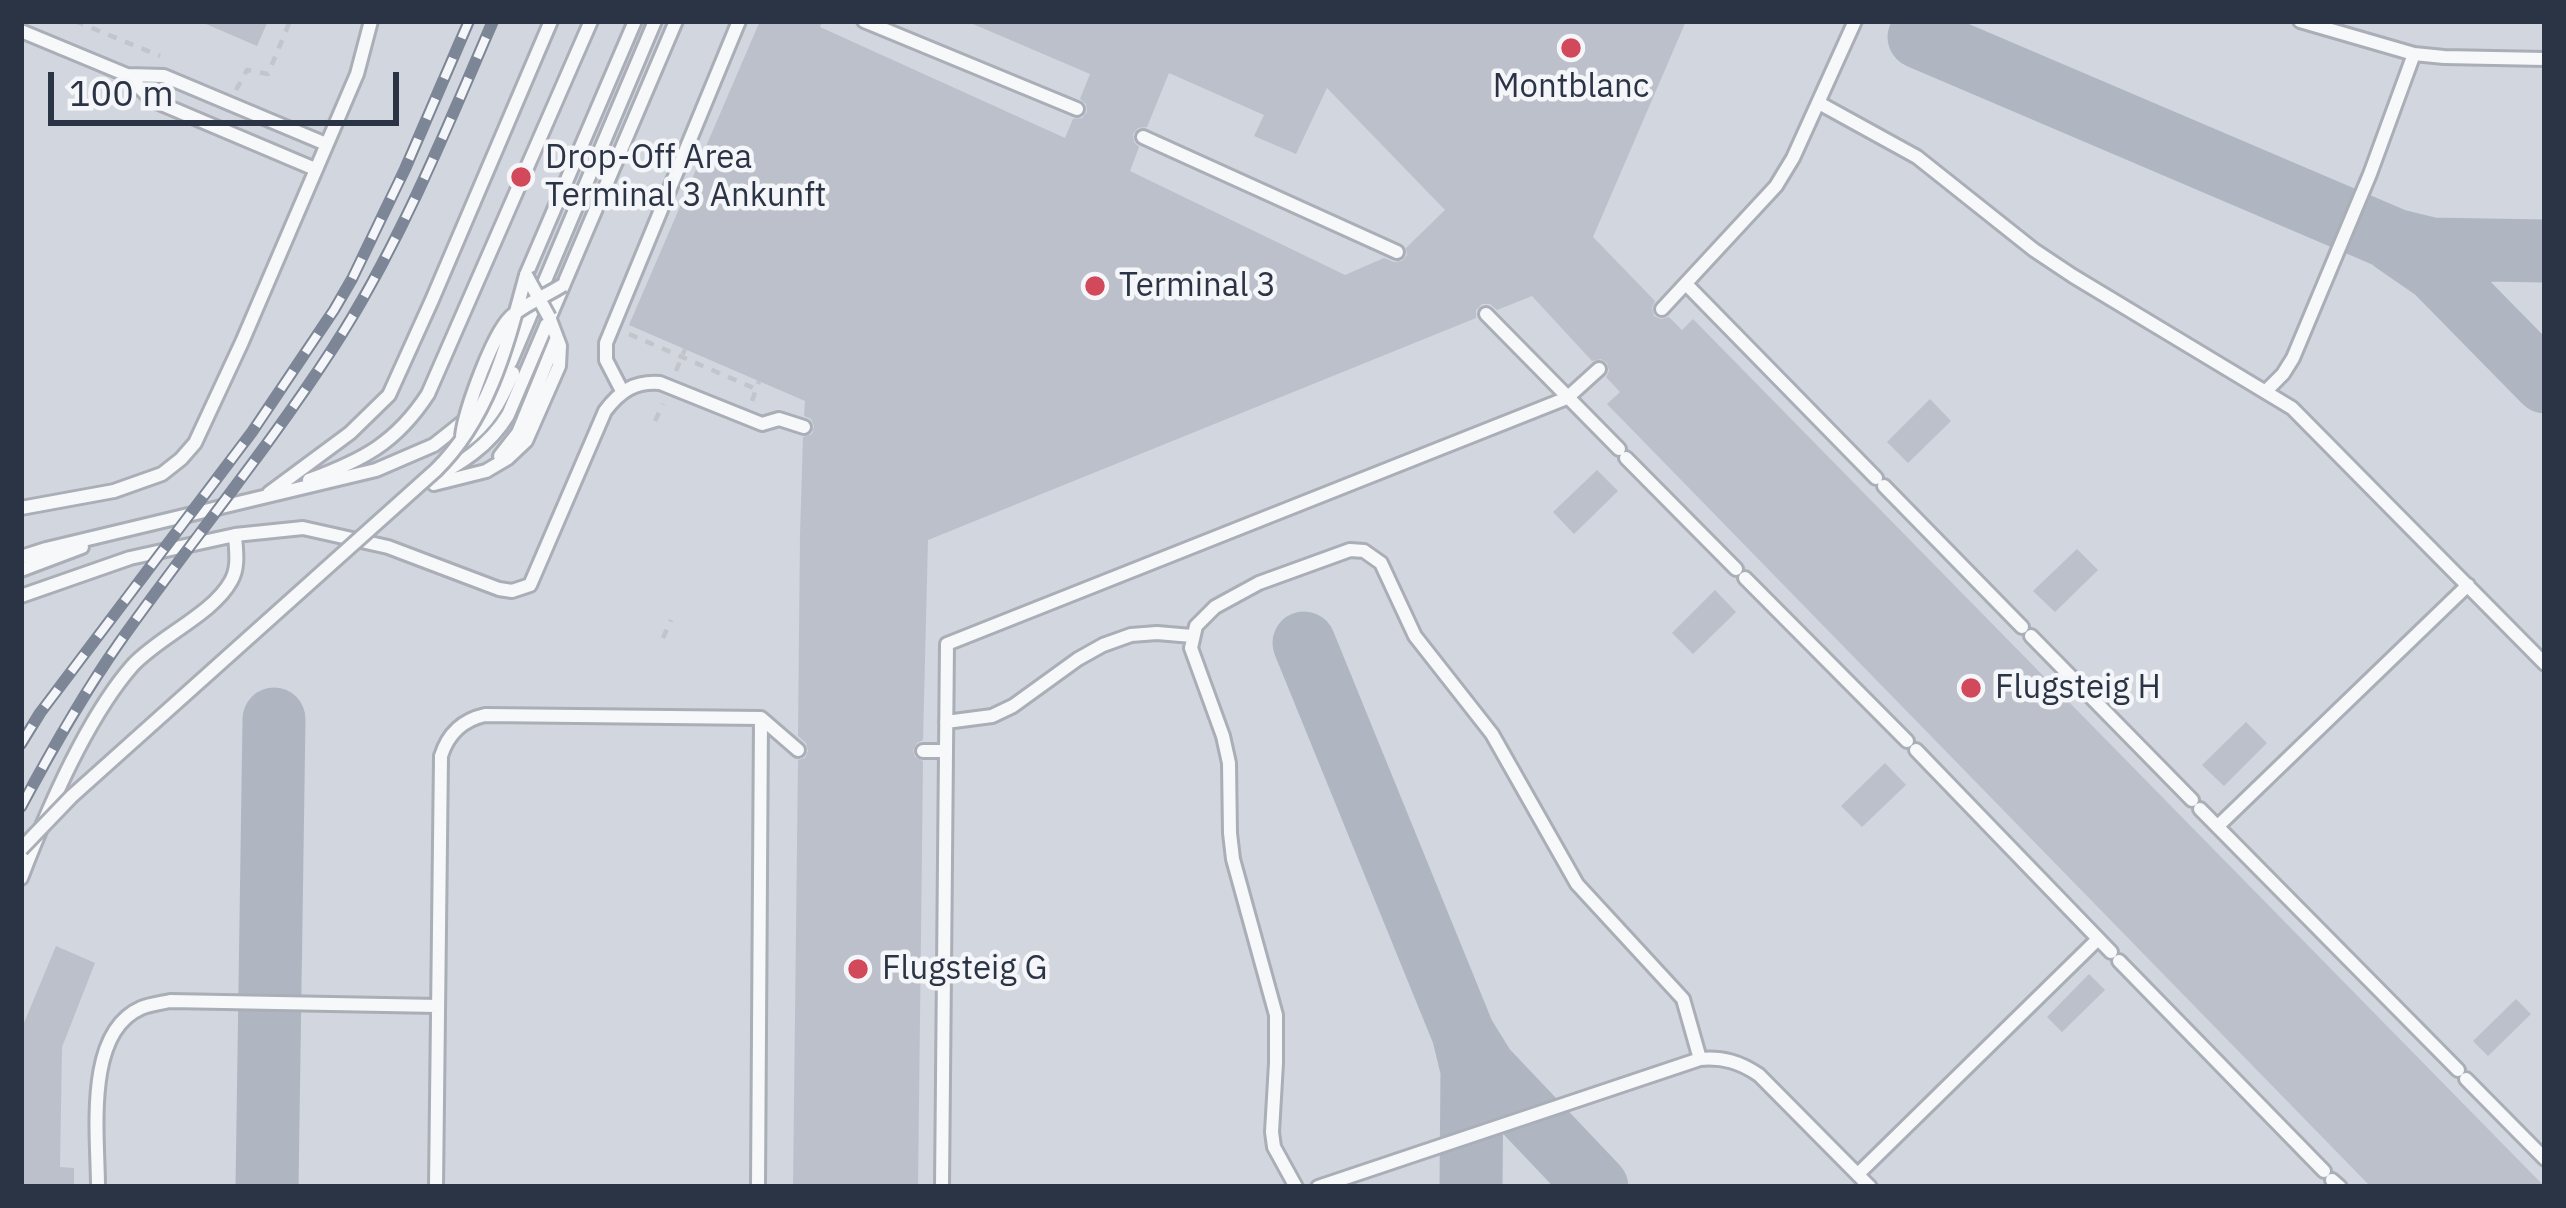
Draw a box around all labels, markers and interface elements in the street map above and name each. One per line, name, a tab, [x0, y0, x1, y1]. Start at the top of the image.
marker: Montblanc	[1558, 35, 1584, 61]
scale bar	[54, 48, 405, 122]
place label: Montblanc	[1493, 67, 1649, 107]
text: 100 m	[69, 69, 174, 116]
place label: Drop-Off Area Terminal 3 Ankunft	[545, 138, 826, 216]
marker: Drop-Off Area Terminal 3 Ankunft	[508, 164, 534, 190]
place label: Terminal 3	[1119, 266, 1276, 306]
marker: Terminal 3	[1082, 273, 1108, 299]
place label: Flugsteig H	[1995, 668, 2161, 708]
marker: Flugsteig H	[1958, 675, 1984, 701]
place label: Flugsteig G	[882, 949, 1047, 989]
marker: Flugsteig G	[845, 956, 871, 982]

